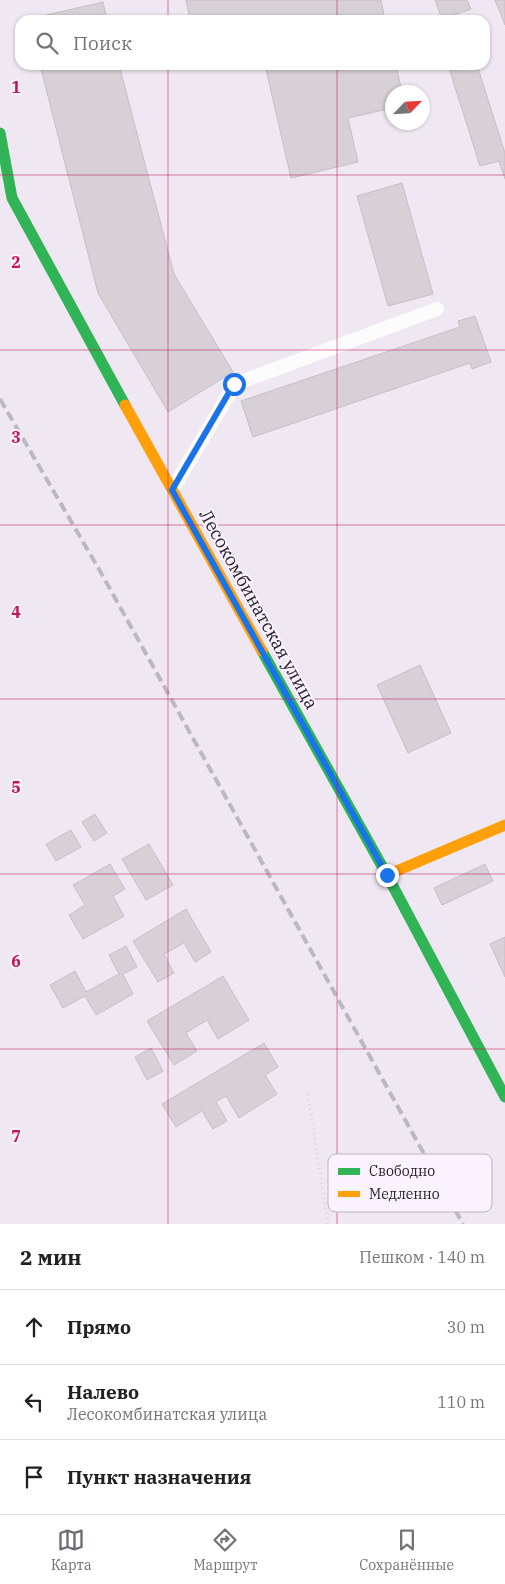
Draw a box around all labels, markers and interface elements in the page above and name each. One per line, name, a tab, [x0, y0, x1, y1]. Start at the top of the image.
search box	[15, 15, 490, 70]
icon: search	[33, 29, 61, 57]
text: Поиск	[73, 31, 132, 55]
text: 1	[11, 77, 21, 97]
north arrow	[385, 85, 430, 130]
text: 2	[11, 252, 21, 272]
route start	[223, 373, 246, 396]
text: 3	[11, 427, 21, 447]
street label: Лесокомбинатская улица	[194, 505, 324, 713]
text: 4	[11, 602, 21, 622]
text: 5	[11, 777, 21, 797]
route end	[376, 864, 399, 887]
text: 6	[11, 951, 21, 971]
text: 7	[11, 1126, 21, 1146]
legend	[328, 1154, 492, 1212]
text: Свободно	[369, 1162, 435, 1180]
text: Медленно	[369, 1185, 440, 1203]
text: 2 мин	[20, 1243, 82, 1271]
text: Пешком · 140 m	[359, 1247, 485, 1267]
icon: ahead	[20, 1313, 48, 1341]
text: Прямо	[67, 1315, 131, 1339]
text: 30 m	[447, 1317, 485, 1337]
text: Налево	[67, 1380, 139, 1404]
icon: left	[20, 1388, 48, 1416]
text: 110 m	[437, 1392, 485, 1412]
text: Лесокомбинатская улица	[67, 1404, 267, 1424]
icon: arrive	[20, 1463, 48, 1491]
text: Пункт назначения	[67, 1465, 251, 1489]
tab: Карта	[51, 1526, 92, 1574]
tab: Маршрут	[193, 1526, 257, 1574]
tab: Сохранённые	[359, 1526, 454, 1574]

